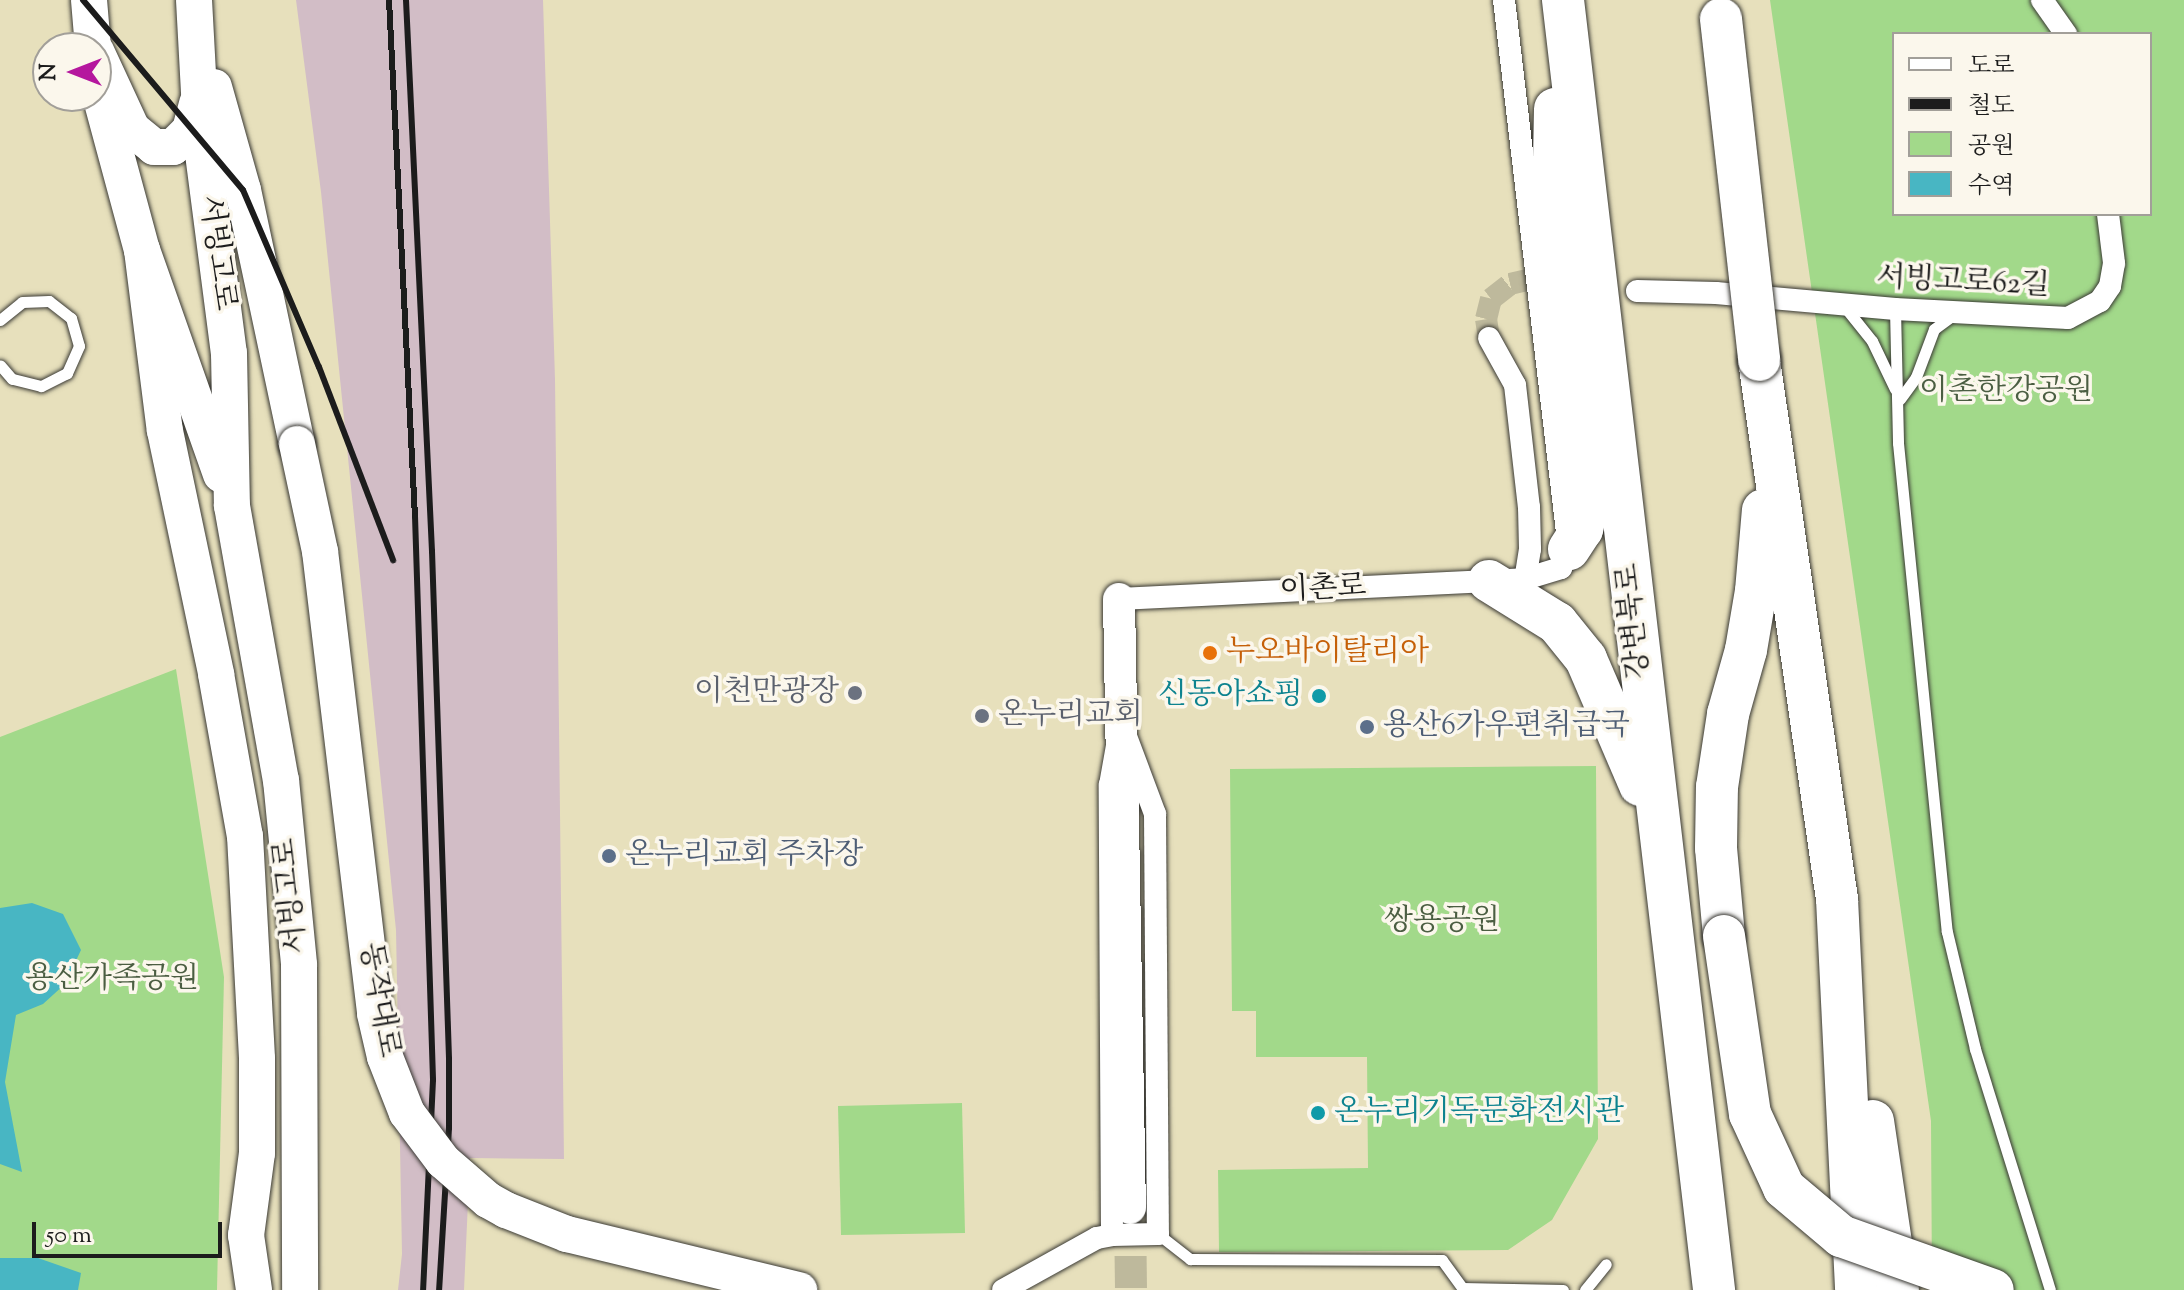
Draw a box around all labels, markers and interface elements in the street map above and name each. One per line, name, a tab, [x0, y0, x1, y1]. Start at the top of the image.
north arrow	[32, 32, 112, 112]
legend	[1892, 32, 2152, 216]
text: 도로	[1968, 50, 2014, 84]
text: N	[34, 63, 66, 81]
text: 철도	[1968, 90, 2014, 124]
text: 공원	[1968, 130, 2014, 164]
text: 수역	[1968, 170, 2014, 204]
street label: 서빙고로	[190, 193, 242, 313]
street label: 서빙고로62길	[1875, 260, 2051, 306]
park label: 이촌한강공원	[1919, 374, 2093, 410]
street label: 강변북로	[1611, 561, 1659, 681]
street label: 이촌로	[1279, 570, 1367, 610]
place label: 누오바이탈리아	[1226, 635, 1429, 671]
marker: 누오바이탈리아	[1201, 644, 1219, 662]
place label: 이천만광장	[694, 675, 839, 711]
place label: 신동아쇼핑	[1158, 678, 1303, 714]
marker: 이천만광장	[846, 684, 864, 702]
marker: 신동아쇼핑	[1310, 687, 1328, 705]
place label: 온누리교회	[998, 698, 1143, 734]
marker: 온누리교회	[973, 707, 991, 725]
place label: 용산6가우편취급국	[1383, 709, 1630, 745]
marker: 용산6가우편취급국	[1358, 718, 1376, 736]
street label: 서빙고로	[268, 836, 316, 956]
place label: 온누리교회 주차장	[625, 838, 863, 874]
marker: 온누리교회 주차장	[600, 847, 618, 865]
park label: 쌍용공원	[1384, 904, 1500, 940]
street label: 동작대로	[350, 940, 406, 1060]
park label: 용산가족공원	[25, 962, 199, 998]
place label: 온누리기독문화전시관	[1334, 1095, 1624, 1131]
marker: 온누리기독문화전시관	[1309, 1104, 1327, 1122]
scale bar	[36, 1206, 226, 1256]
text: 50 m	[46, 1219, 92, 1253]

